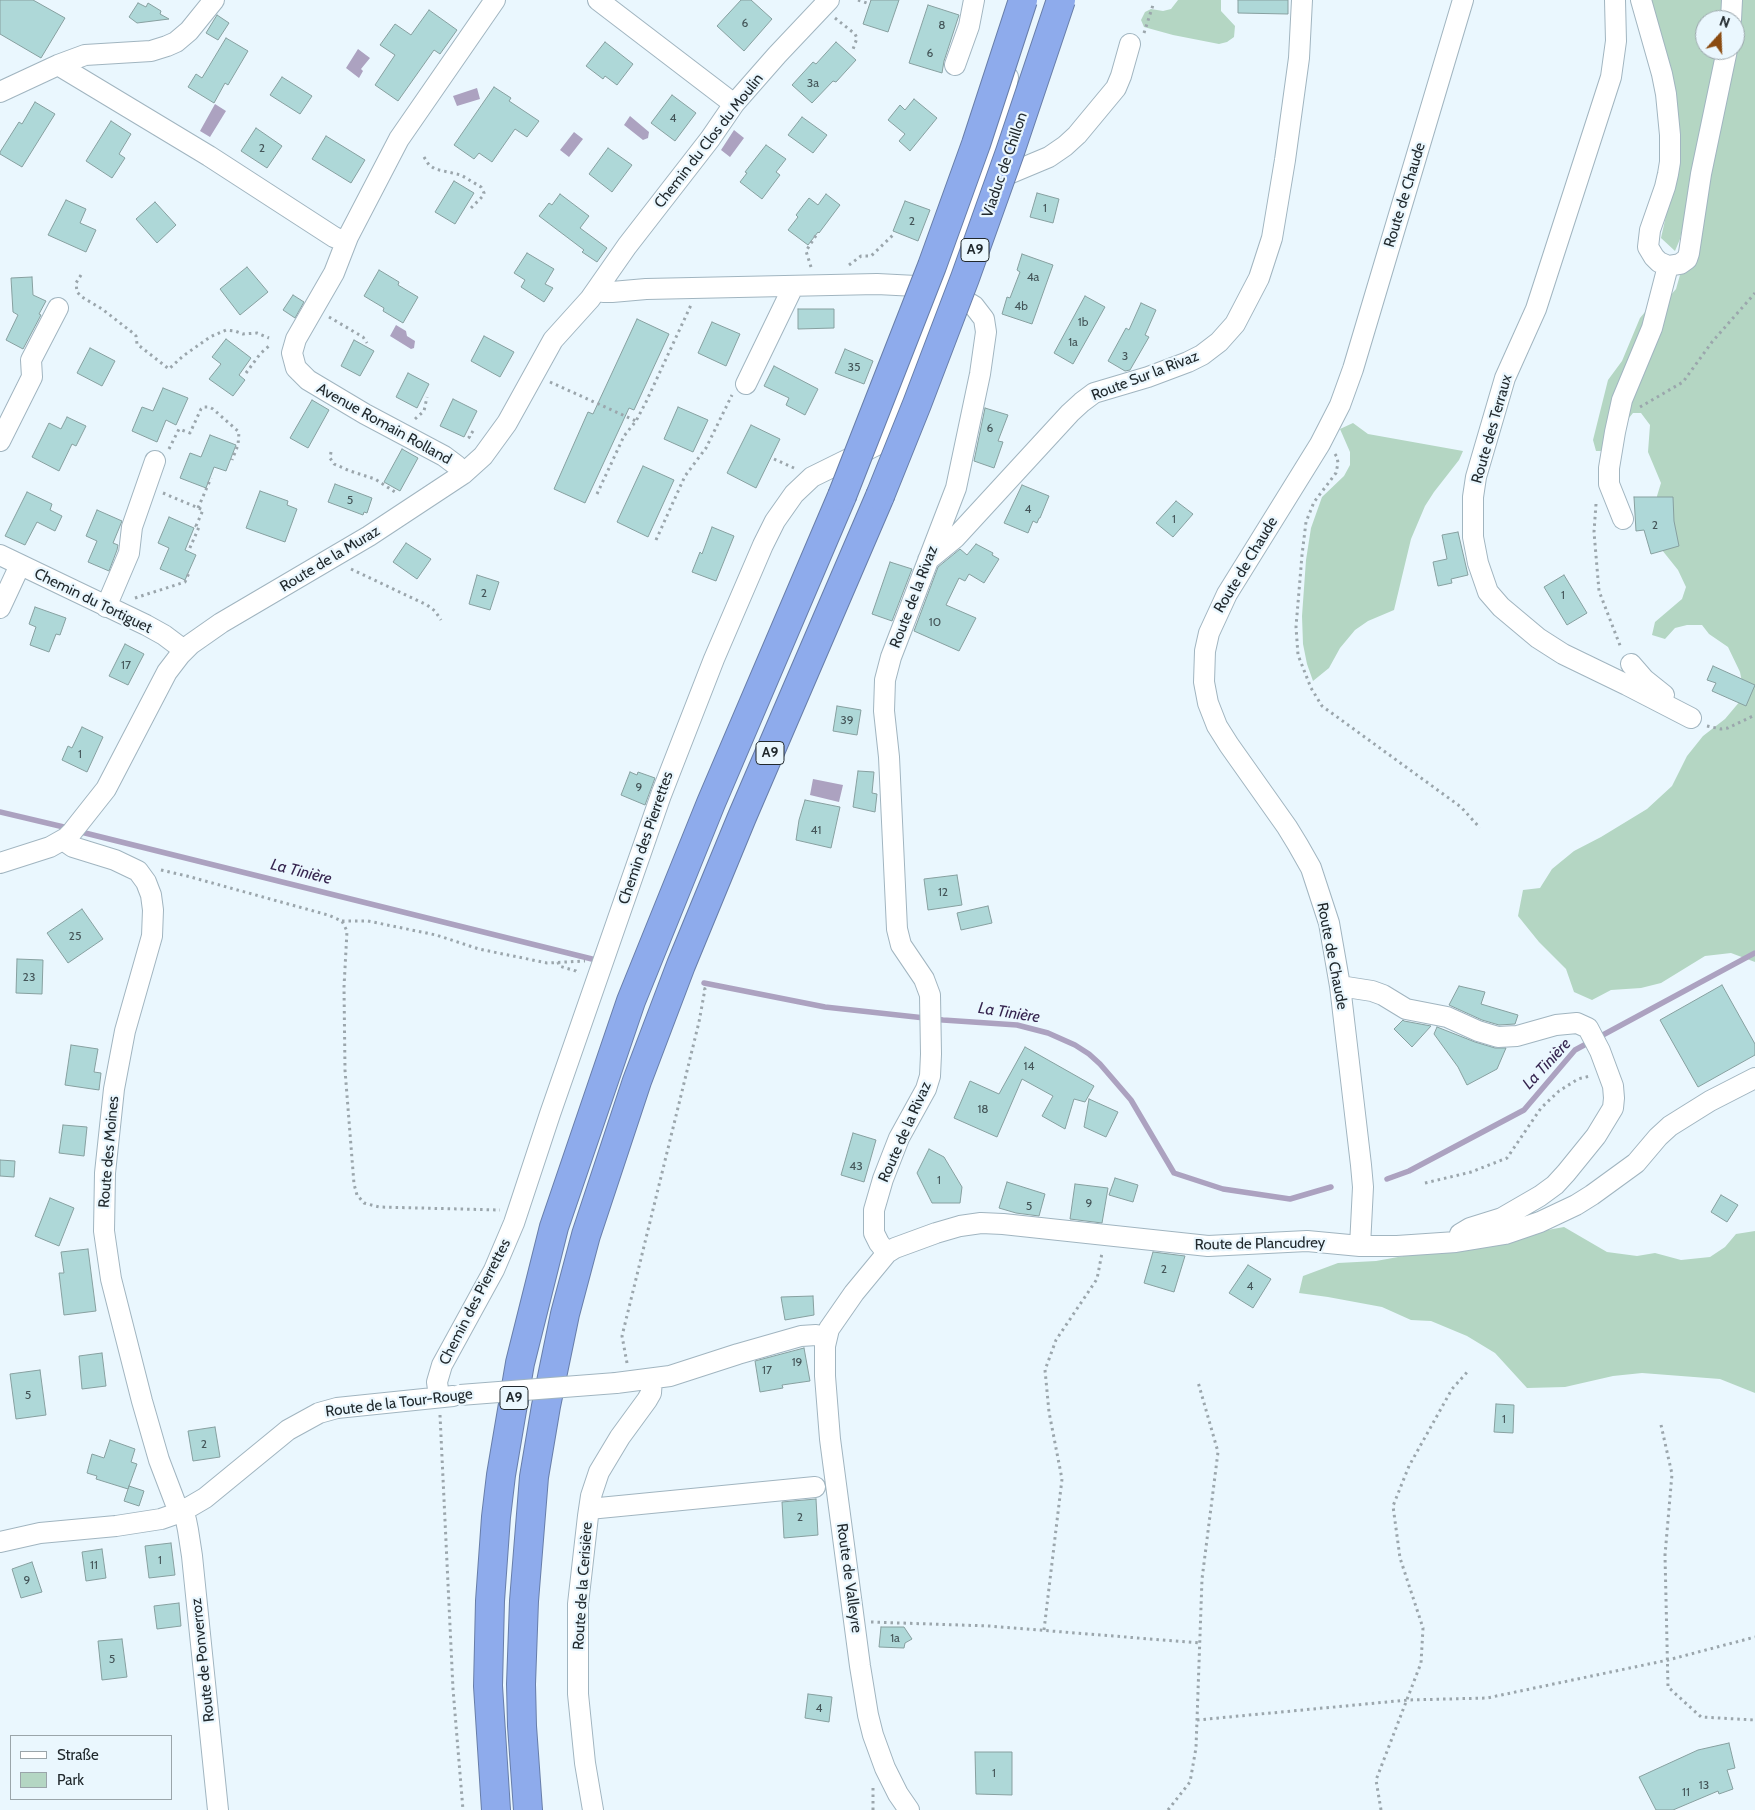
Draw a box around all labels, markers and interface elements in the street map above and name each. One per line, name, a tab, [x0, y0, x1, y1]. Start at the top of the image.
north arrow	[1695, 10, 1745, 60]
text: N	[1717, 12, 1733, 32]
house number: 6	[742, 16, 748, 30]
house number: 8	[938, 18, 946, 32]
house number: 6	[927, 46, 933, 60]
street label: Chemin du Clos du Moulin	[651, 70, 767, 212]
house number: 3a	[807, 76, 819, 90]
street label: Viaduc de Chillon	[979, 110, 1031, 220]
house number: 4	[670, 111, 676, 125]
street label: Route de Chaude	[1380, 140, 1430, 250]
house number: 2	[259, 141, 265, 155]
house number: 1	[1043, 201, 1047, 215]
house number: 2	[909, 214, 915, 228]
road number: A9	[961, 238, 989, 262]
house number: 4a	[1027, 270, 1039, 284]
house number: 4b	[1014, 299, 1028, 313]
house number: 1b	[1078, 315, 1088, 329]
house number: 1a	[1068, 335, 1078, 349]
street label: Route Sur la Rivaz	[1089, 347, 1201, 405]
house number: 3	[1122, 349, 1128, 363]
house number: 35	[848, 360, 860, 374]
street label: Route des Terraux	[1468, 372, 1516, 486]
street label: Avenue Romain Rolland	[313, 379, 455, 469]
house number: 6	[987, 421, 993, 435]
house number: 5	[347, 493, 353, 507]
house number: 4	[1025, 502, 1031, 516]
house number: 1	[1172, 512, 1176, 526]
street label: Route de Chaude	[1210, 514, 1282, 616]
house number: 2	[1652, 518, 1658, 532]
street label: Route de la Muraz	[277, 522, 383, 596]
street label: Route de la Rivaz	[886, 543, 942, 651]
street label: Chemin du Tortiguet	[31, 565, 155, 637]
house number: 2	[481, 586, 487, 600]
house number: 1	[1561, 588, 1565, 602]
house number: 10	[929, 615, 941, 629]
house number: 17	[121, 658, 131, 672]
house number: 39	[840, 713, 854, 727]
road number: A9	[756, 741, 784, 764]
house number: 1	[78, 747, 82, 761]
street label: Chemin des Pierrettes	[615, 769, 677, 907]
house number: 9	[636, 780, 642, 794]
house number: 41	[811, 823, 821, 837]
water label: La Tinière	[269, 855, 333, 889]
house number: 12	[938, 885, 948, 899]
street label: Route de Chaude	[1313, 901, 1351, 1011]
house number: 25	[69, 929, 81, 943]
house number: 23	[23, 970, 35, 984]
water label: La Tinière	[977, 999, 1041, 1027]
water label: La Tinière	[1519, 1035, 1575, 1093]
house number: 14	[1024, 1059, 1034, 1073]
street label: Route de la Rivaz	[875, 1079, 935, 1185]
street label: Route des Moines	[95, 1095, 123, 1209]
house number: 18	[977, 1102, 989, 1116]
house number: 43	[849, 1159, 863, 1173]
house number: 1	[937, 1173, 941, 1187]
house number: 9	[1086, 1196, 1092, 1210]
house number: 5	[1026, 1199, 1032, 1213]
street label: Route de Plancudrey	[1195, 1234, 1325, 1254]
street label: Chemin des Pierrettes	[435, 1236, 515, 1368]
house number: 2	[1161, 1262, 1167, 1276]
house number: 4	[1247, 1279, 1253, 1293]
house number: 19	[792, 1355, 802, 1369]
house number: 17	[762, 1363, 772, 1377]
street label: Route de la Tour-Rouge	[324, 1385, 474, 1421]
road number: A9	[500, 1386, 528, 1410]
house number: 5	[25, 1388, 31, 1402]
house number: 1	[1502, 1412, 1506, 1426]
house number: 2	[201, 1437, 207, 1451]
house number: 2	[797, 1510, 803, 1524]
street label: Route de la Cerisière	[570, 1521, 596, 1651]
street label: Route de Valleyre	[832, 1522, 866, 1634]
house number: 1	[158, 1553, 162, 1567]
house number: 11	[90, 1558, 98, 1572]
house number: 9	[24, 1573, 30, 1587]
street label: Route de Ponverroz	[188, 1597, 218, 1723]
house number: 1a	[890, 1631, 900, 1645]
house number: 5	[109, 1652, 115, 1666]
house number: 4	[816, 1701, 822, 1715]
legend	[10, 1735, 172, 1800]
text: Straße	[57, 1746, 99, 1764]
house number: 1	[992, 1766, 996, 1780]
text: Park	[57, 1771, 84, 1789]
house number: 13	[1699, 1778, 1709, 1792]
house number: 11	[1682, 1785, 1690, 1799]

